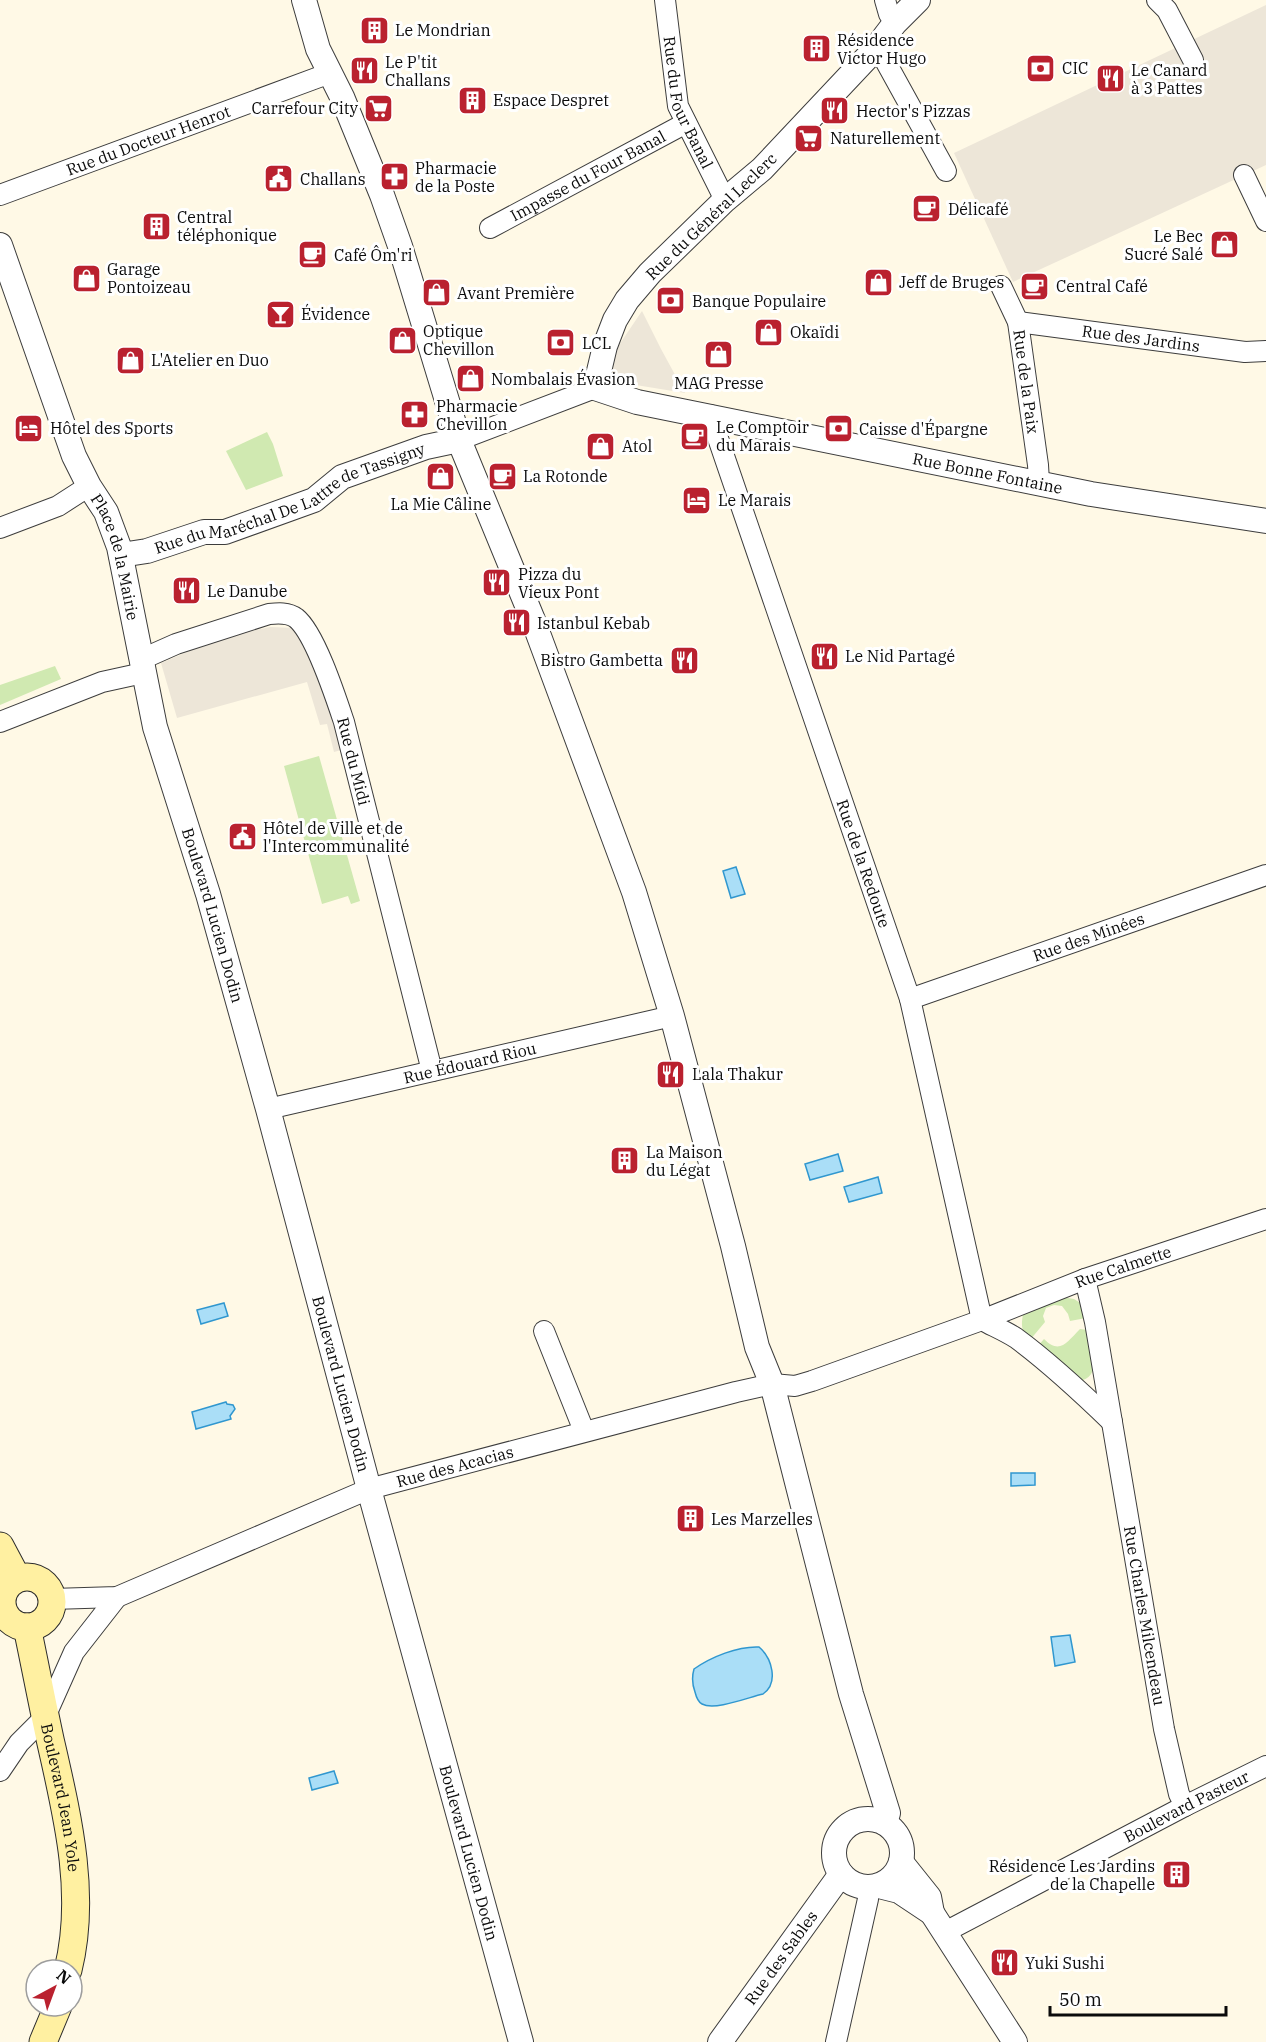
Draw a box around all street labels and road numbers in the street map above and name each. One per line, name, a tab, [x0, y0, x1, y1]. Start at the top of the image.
street label: Rue du Four Banal	[660, 35, 718, 172]
street label: Rue du Docteur Henrot	[64, 101, 233, 180]
street label: Impasse du Four Banal	[507, 126, 669, 225]
street label: Rue du Général Leclerc	[641, 148, 781, 284]
street label: Rue des Jardins	[1081, 321, 1201, 356]
street label: Rue de la Paix	[1009, 328, 1043, 435]
street label: Rue du Maréchal De Lattre de Tassigny	[152, 438, 428, 558]
street label: Rue Bonne Fontaine	[911, 448, 1064, 498]
street label: Place de la Mairie	[87, 490, 143, 622]
street label: Rue du Midi	[333, 715, 375, 807]
street label: Rue de la Redoute	[832, 797, 895, 930]
street label: Boulevard Lucien Dodin	[178, 825, 248, 1005]
street label: Rue des Minées	[1030, 908, 1147, 966]
street label: Rue Édouard Riou	[401, 1038, 538, 1088]
street label: Rue Calmette	[1072, 1241, 1174, 1292]
street label: Boulevard Lucien Dodin	[308, 1294, 374, 1474]
street label: Rue des Acacias	[394, 1441, 516, 1491]
street label: Rue Charles Milcendeau	[1120, 1524, 1170, 1707]
street label: Boulevard Jean Yole	[37, 1722, 84, 1873]
street label: Boulevard Lucien Dodin	[435, 1763, 503, 1943]
street label: Boulevard Pasteur	[1120, 1766, 1252, 1847]
street label: Rue des Sables	[740, 1907, 821, 2009]

